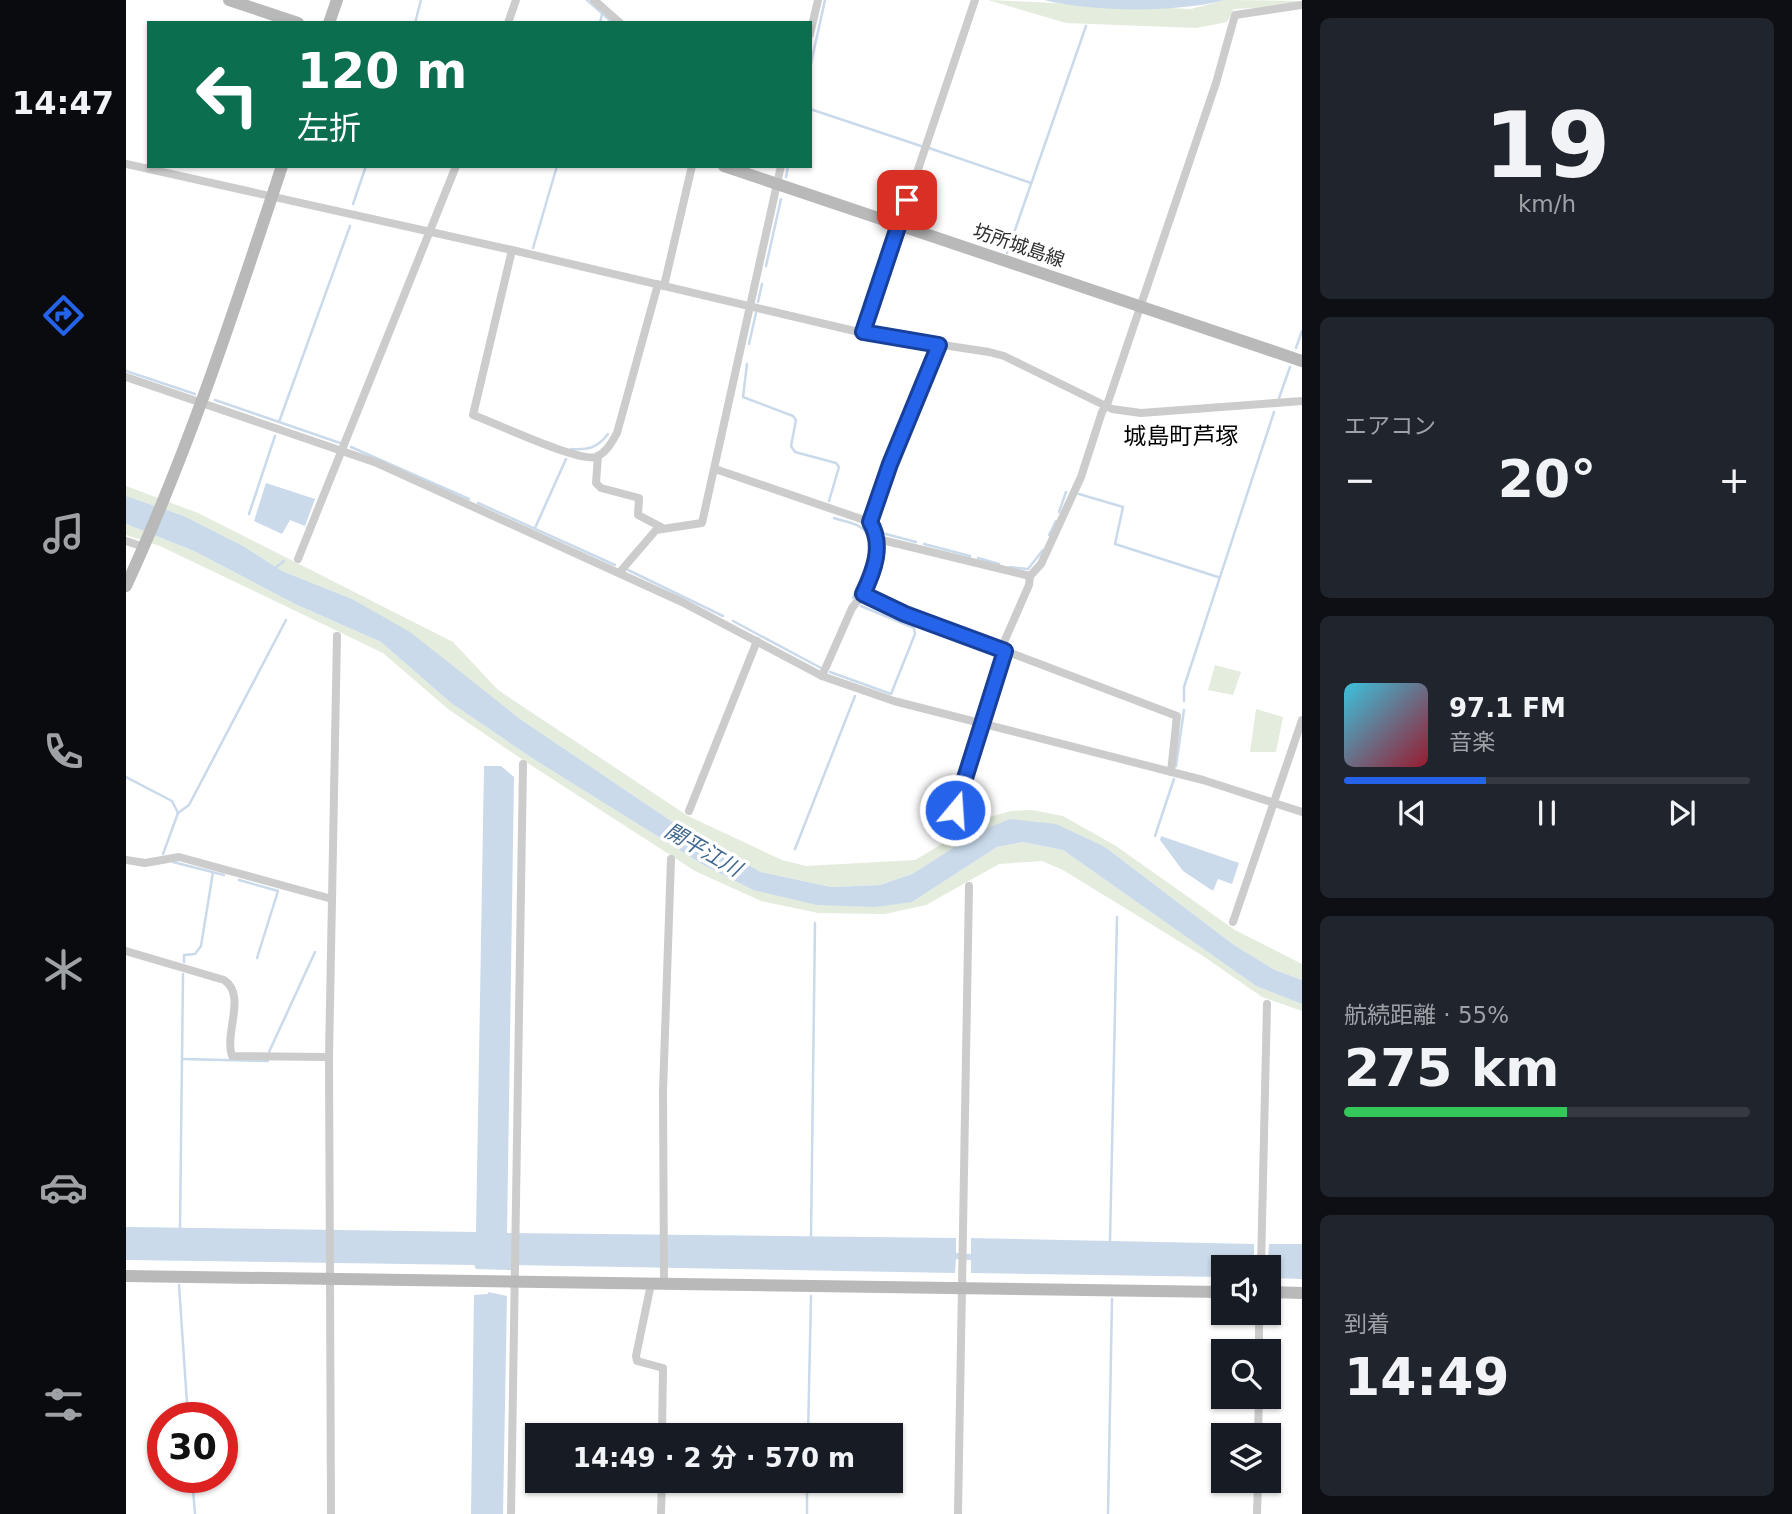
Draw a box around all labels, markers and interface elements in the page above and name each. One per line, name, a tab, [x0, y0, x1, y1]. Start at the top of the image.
text: 120 m	[297, 43, 467, 100]
icon: left	[182, 49, 273, 140]
text: 14:47	[12, 84, 114, 122]
text: 19	[1484, 93, 1610, 198]
text: 左折	[297, 109, 361, 147]
pin	[877, 170, 937, 230]
icon: arrive	[888, 181, 926, 219]
text: km/h	[1518, 191, 1576, 217]
street label: 坊所城島線	[970, 219, 1068, 271]
icon: directions	[39, 291, 88, 340]
text: エアコン	[1344, 413, 1436, 439]
district label: 城島町芦塚	[1124, 423, 1239, 449]
text: 20°	[1498, 449, 1596, 509]
text: −	[1344, 458, 1376, 502]
text: +	[1718, 458, 1750, 502]
icon: music	[39, 509, 88, 558]
text: 97.1 FM	[1449, 693, 1566, 723]
icon: phone	[39, 727, 88, 776]
text: 音楽	[1449, 729, 1495, 755]
position arrow	[918, 773, 992, 847]
icon: previous	[1393, 794, 1431, 832]
icon: pause	[1528, 794, 1566, 832]
icon: next	[1663, 794, 1701, 832]
water label: 開平江川	[661, 819, 747, 882]
icon: climate	[39, 945, 88, 994]
text: 航続距離 · 55%	[1344, 1002, 1509, 1028]
text: 275 km	[1344, 1038, 1559, 1098]
icon: car	[39, 1163, 88, 1212]
map controls	[1211, 1255, 1281, 1493]
button: sound	[1211, 1255, 1281, 1325]
text: 到着	[1344, 1311, 1390, 1337]
button: search	[1211, 1339, 1281, 1409]
text: 14:49	[1344, 1347, 1510, 1407]
icon: filters	[39, 1380, 88, 1429]
speed limit sign: 30	[147, 1402, 238, 1493]
button: layers	[1211, 1423, 1281, 1493]
text: 14:49 · 2 分 · 570 m	[573, 1443, 855, 1473]

